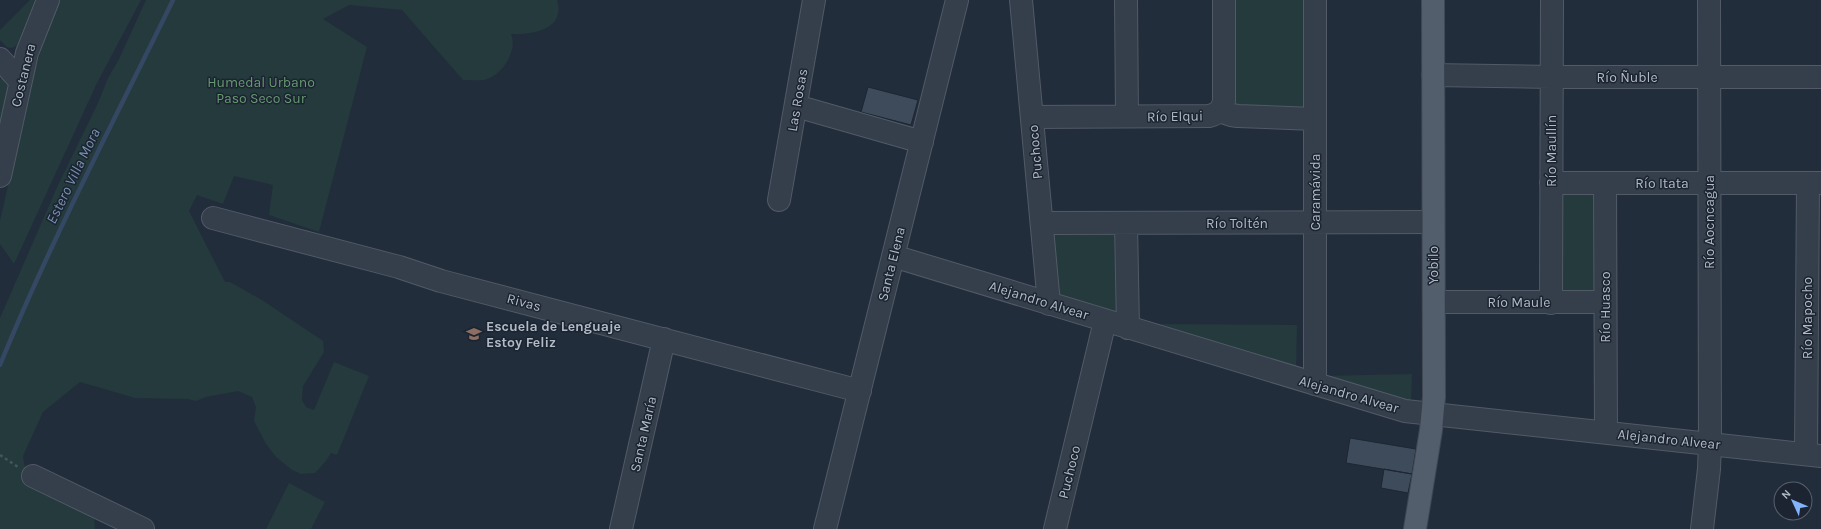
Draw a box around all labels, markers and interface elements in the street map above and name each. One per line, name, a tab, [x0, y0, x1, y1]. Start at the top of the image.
street label: Costanera	[7, 42, 40, 109]
street label: Las Rosas	[784, 67, 811, 133]
street label: Río Ñuble	[1596, 69, 1658, 86]
park label: Humedal Urbano Paso Seco Sur	[207, 74, 315, 107]
street label: Río Elqui	[1147, 108, 1203, 125]
street label: Río Maullín	[1543, 115, 1560, 187]
street label: Puchoco	[1025, 124, 1046, 180]
water label: Estero Villa Mora	[42, 125, 104, 227]
street label: Caramávida	[1307, 153, 1324, 231]
street label: Río Itata	[1635, 175, 1689, 192]
street label: Río Aocncagua	[1701, 175, 1718, 269]
street label: Río Toltén	[1206, 215, 1268, 232]
street label: Santa Elena	[874, 225, 909, 303]
street label: Yobilo	[1425, 246, 1442, 284]
street label: Río Huasco	[1597, 271, 1614, 343]
street label: Alejandro Alvear	[987, 277, 1091, 324]
street label: Río Mapocho	[1799, 277, 1816, 359]
street label: Rivas	[505, 290, 543, 315]
street label: Río Maule	[1488, 294, 1550, 311]
place label: Escuela de Lenguaje Estoy Feliz	[486, 318, 621, 351]
school or university icon: Escuela de Lenguaje Estoy Feliz	[465, 325, 483, 343]
street label: Alejandro Alvear	[1297, 372, 1402, 417]
street label: Santa María	[626, 394, 660, 474]
street label: Alejandro Alvear	[1617, 426, 1722, 453]
street label: Puchoco	[1055, 444, 1084, 501]
north arrow	[1773, 481, 1813, 521]
text: N	[1779, 487, 1794, 502]

